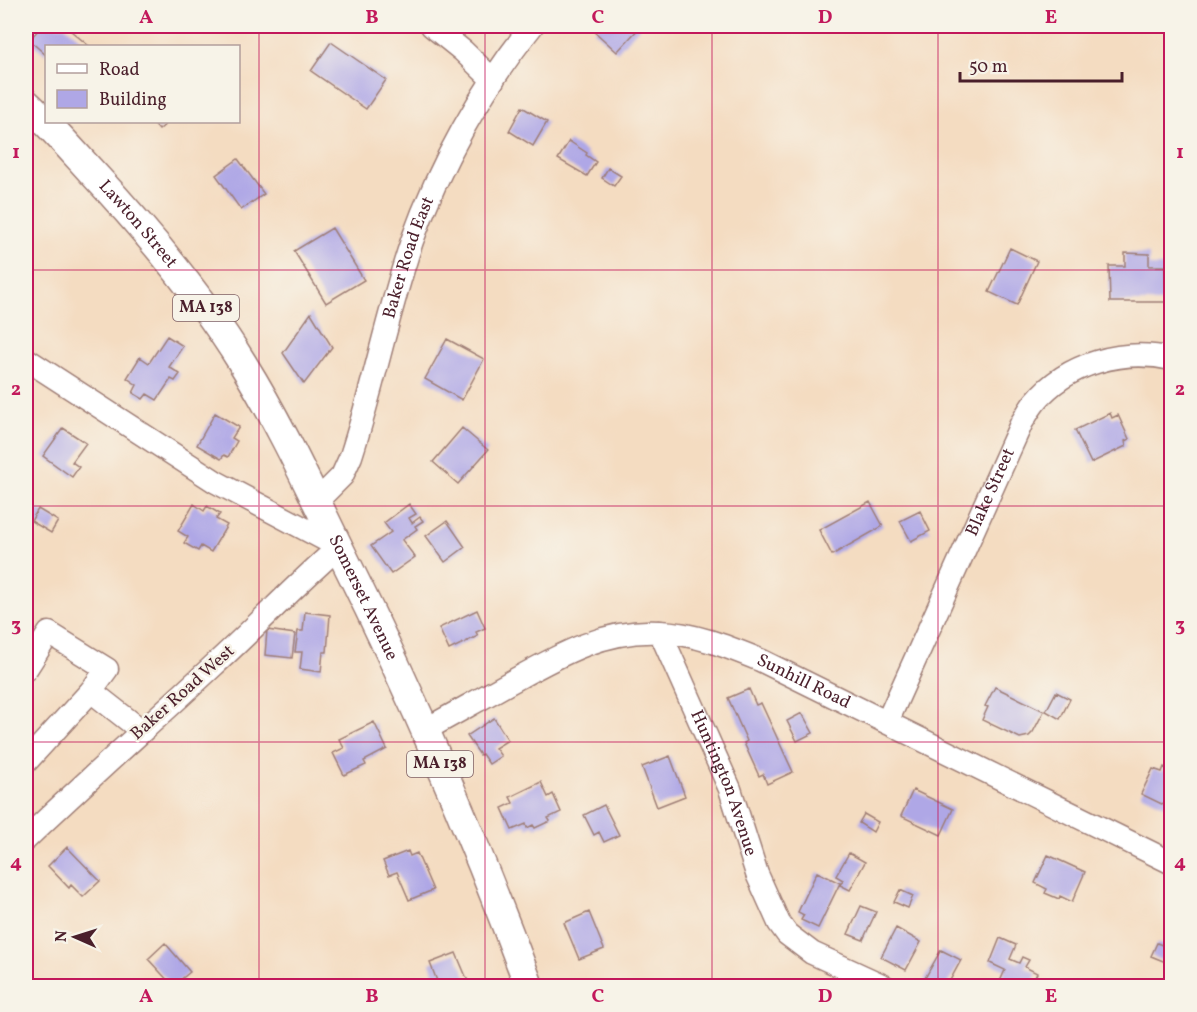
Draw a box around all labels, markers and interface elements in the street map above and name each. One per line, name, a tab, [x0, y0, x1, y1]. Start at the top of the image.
text: A	[139, 4, 153, 32]
text: B	[365, 4, 379, 32]
text: C	[592, 4, 605, 32]
text: D	[818, 4, 832, 32]
text: E	[1045, 4, 1057, 32]
legend	[45, 45, 240, 123]
scale bar	[960, 45, 1122, 83]
text: 50 m	[969, 55, 1008, 80]
text: Road	[99, 58, 140, 83]
text: Building	[99, 88, 167, 113]
text: 1	[12, 139, 20, 167]
text: 1	[1176, 139, 1184, 167]
street label: Lawton Street	[93, 174, 183, 274]
street label: Baker Road East	[377, 192, 441, 321]
road number: MA 138	[173, 295, 239, 321]
text: 2	[11, 376, 21, 404]
text: 2	[1175, 376, 1185, 404]
street label: Blake Street	[960, 444, 1021, 540]
street label: Somerset Avenue	[322, 531, 404, 664]
text: 3	[11, 612, 21, 640]
text: 3	[1175, 612, 1185, 640]
street label: Baker Road West	[125, 639, 241, 747]
street label: Sunhill Road	[752, 648, 855, 715]
street label: Huntington Avenue	[684, 706, 763, 859]
road number: MA 138	[407, 751, 473, 777]
text: 4	[10, 849, 22, 877]
text: 4	[1174, 849, 1186, 877]
north arrow	[45, 907, 105, 967]
text: N	[51, 930, 73, 943]
text: A	[139, 983, 153, 1011]
text: B	[365, 983, 379, 1011]
text: C	[592, 983, 605, 1011]
text: D	[818, 983, 832, 1011]
text: E	[1045, 983, 1057, 1011]

